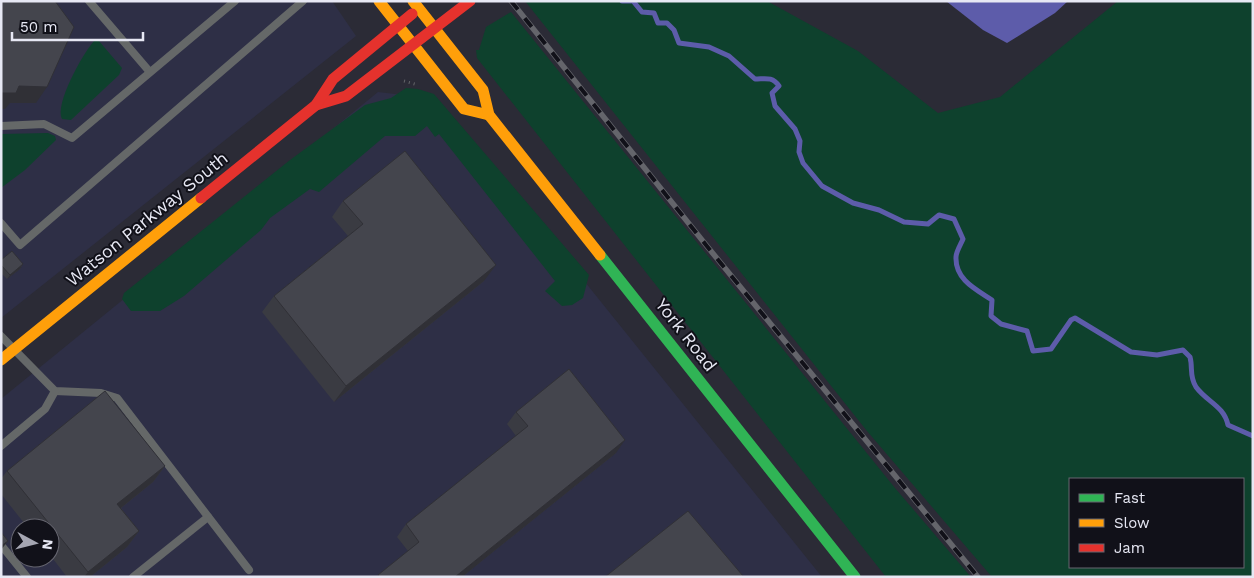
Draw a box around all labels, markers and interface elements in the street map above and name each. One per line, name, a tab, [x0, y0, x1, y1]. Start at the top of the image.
scale bar	[12, 10, 144, 42]
text: 50 m	[20, 18, 57, 36]
street label: Watson Parkway South	[62, 147, 232, 290]
street label: York Road	[651, 294, 721, 375]
legend	[1069, 478, 1244, 568]
text: Fast	[1114, 489, 1146, 507]
text: Slow	[1114, 514, 1150, 532]
north arrow	[10, 518, 60, 568]
text: N	[39, 538, 56, 551]
text: Jam	[1114, 539, 1145, 557]

